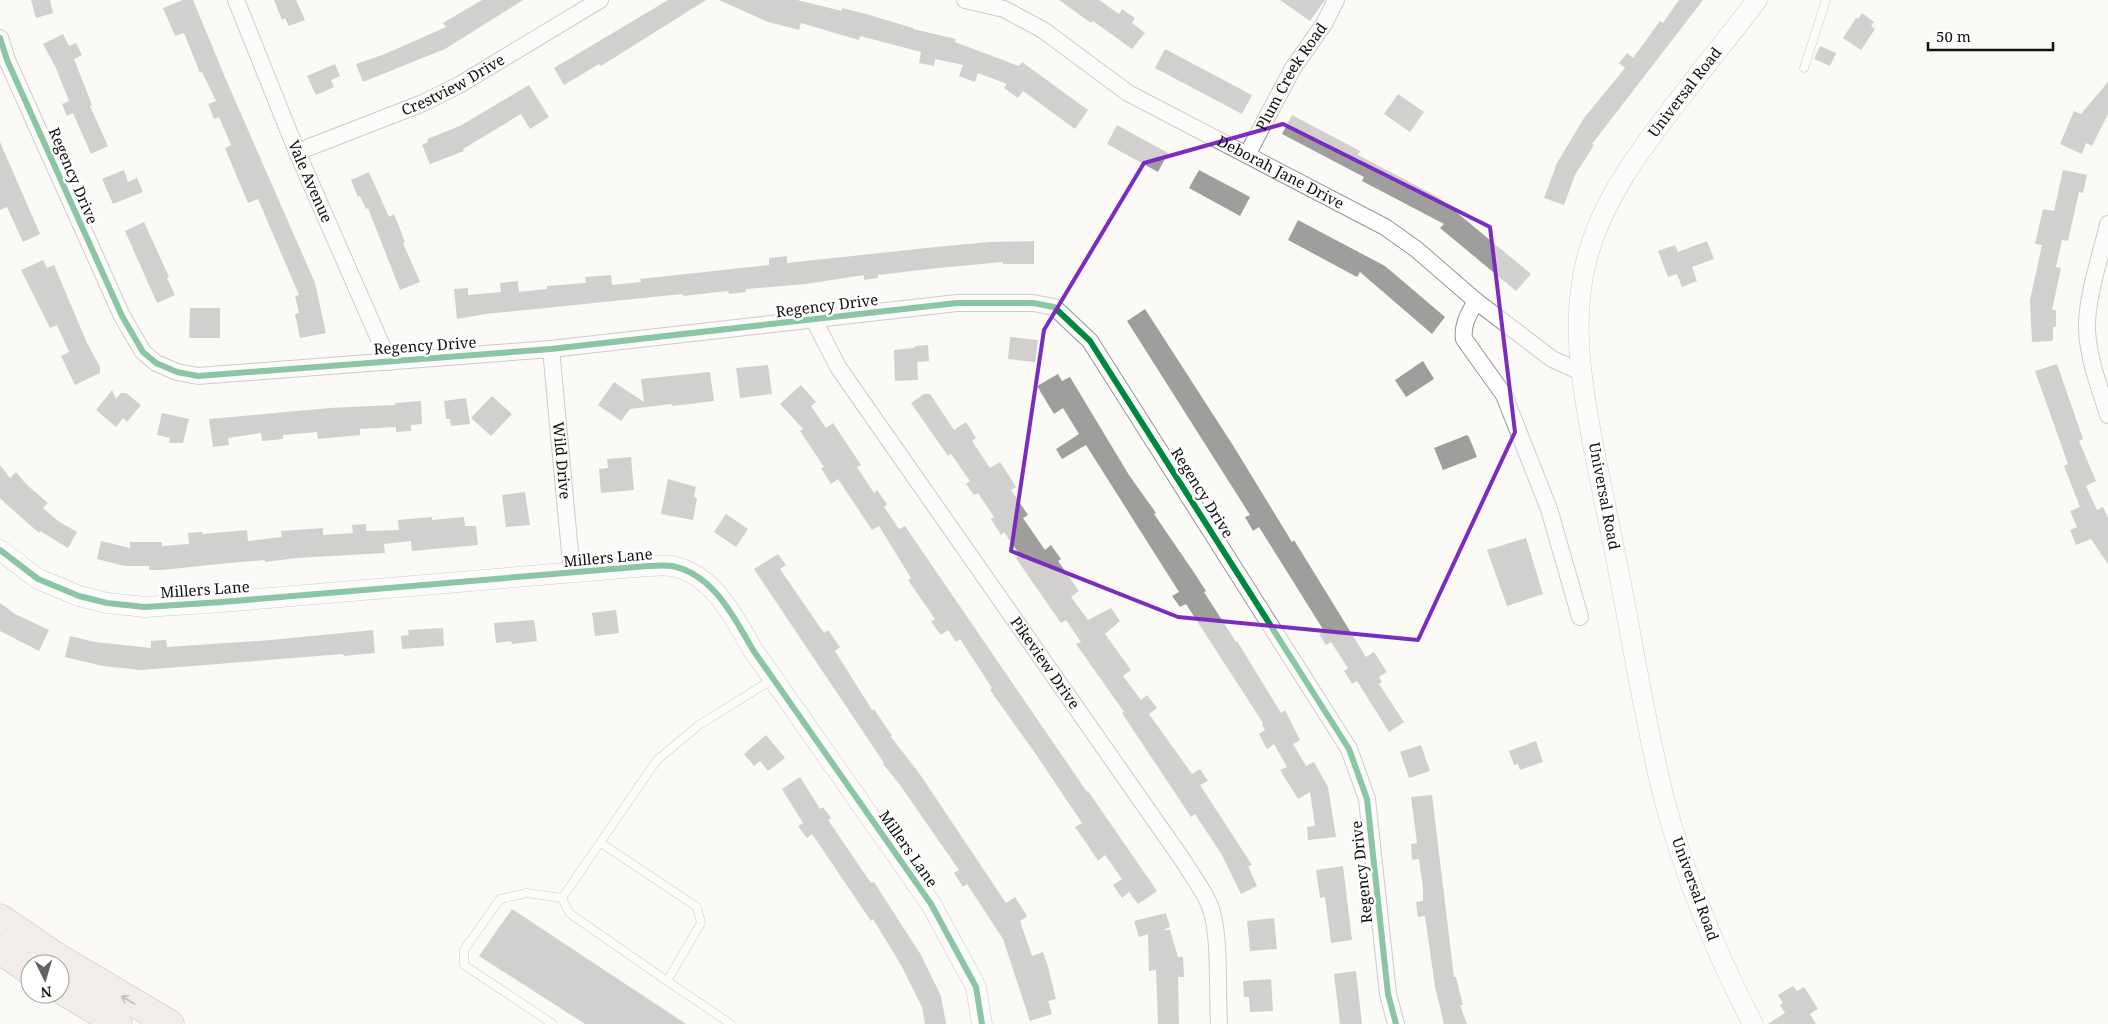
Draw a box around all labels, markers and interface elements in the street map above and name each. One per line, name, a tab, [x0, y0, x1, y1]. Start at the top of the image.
street label: Plum Creek Road	[1251, 18, 1331, 134]
scale bar	[1928, 20, 2053, 52]
text: 50 m	[1936, 26, 1971, 46]
street label: Universal Road	[1643, 43, 1725, 141]
street label: Crestview Drive	[398, 49, 508, 119]
street label: Regency Drive	[45, 124, 103, 227]
street label: Deborah Jane Drive	[1214, 130, 1348, 213]
street label: Vale Avenue	[284, 137, 338, 225]
street label: Regency Drive	[775, 289, 879, 321]
street label: Regency Drive	[373, 331, 477, 359]
street label: Wild Drive	[549, 421, 576, 500]
street label: Universal Road	[1585, 440, 1625, 551]
street label: Regency Drive	[1167, 444, 1239, 541]
street label: Millers Lane	[563, 543, 653, 571]
street label: Millers Lane	[160, 576, 250, 602]
street label: Pikeview Drive	[1007, 612, 1085, 713]
street label: Millers Lane	[875, 806, 943, 891]
street label: Regency Drive	[1346, 820, 1376, 924]
street label: Universal Road	[1668, 834, 1724, 943]
north arrow	[20, 954, 70, 1004]
text: N	[40, 983, 53, 1002]
one-way arrow	[121, 994, 135, 1004]

